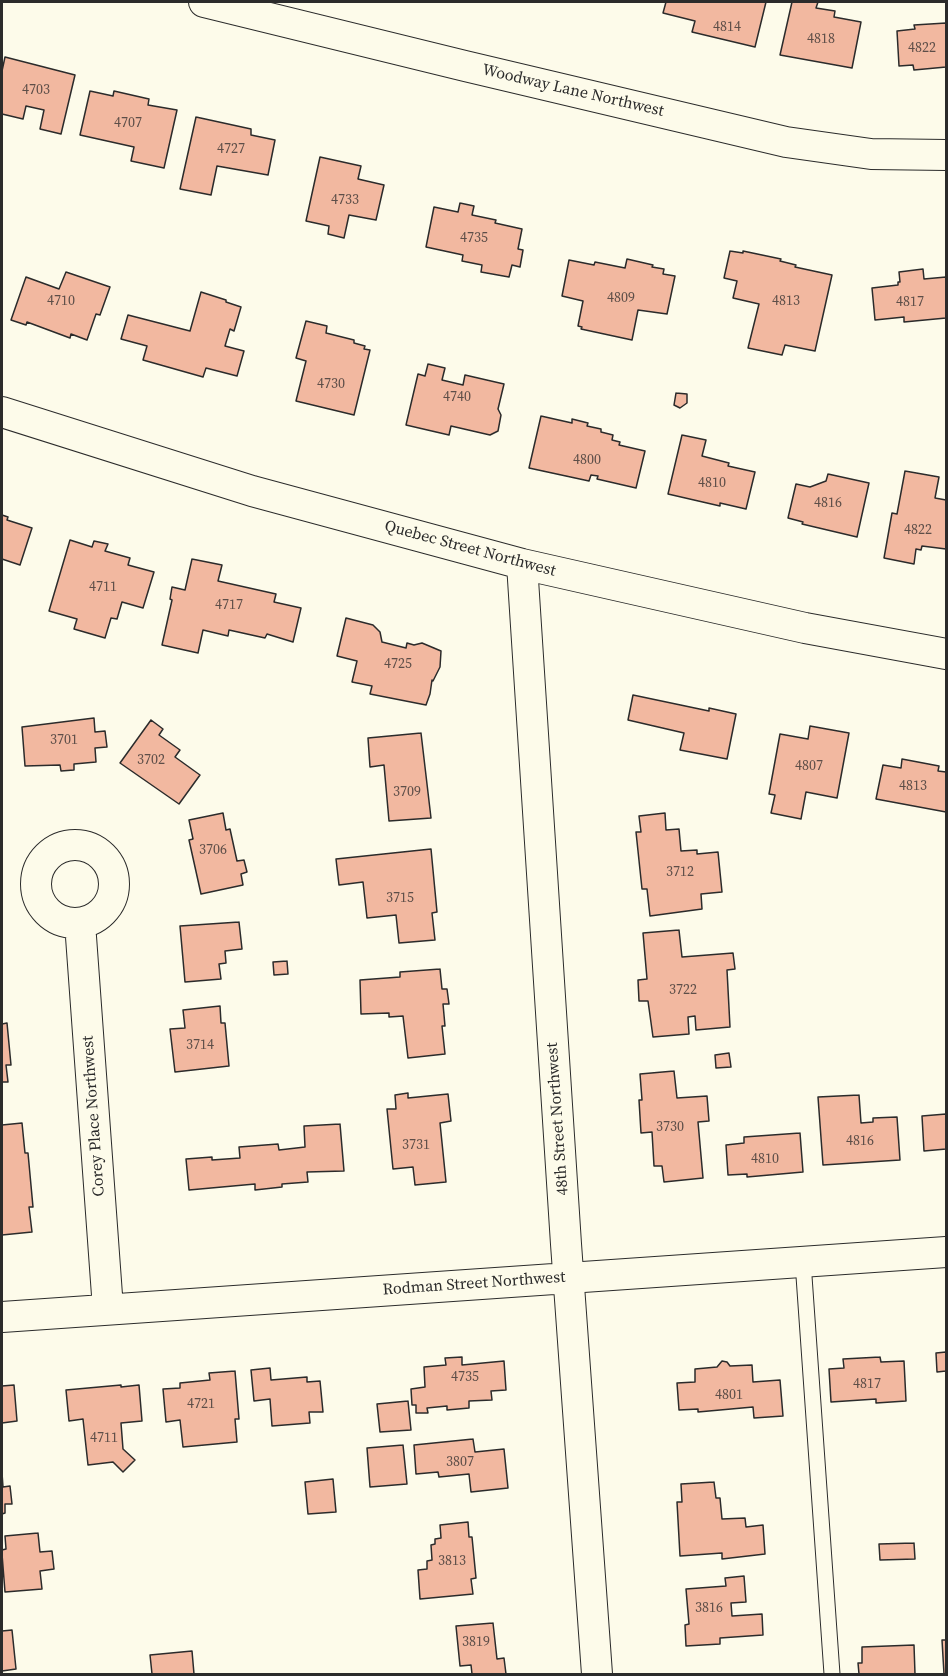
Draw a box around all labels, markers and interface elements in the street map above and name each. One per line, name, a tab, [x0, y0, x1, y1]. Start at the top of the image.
house number: 4814	[713, 19, 741, 35]
house number: 4818	[807, 31, 835, 47]
house number: 4822	[908, 40, 936, 56]
street label: Woodway Lane Northwest	[480, 61, 666, 121]
house number: 4703	[22, 82, 50, 98]
house number: 4707	[114, 115, 142, 131]
house number: 4727	[217, 141, 245, 157]
house number: 4733	[331, 192, 359, 208]
house number: 4735	[460, 230, 488, 246]
house number: 4809	[607, 290, 635, 306]
house number: 4710	[47, 293, 75, 309]
house number: 4813	[772, 293, 800, 309]
house number: 4817	[896, 294, 924, 310]
house number: 4730	[317, 376, 345, 392]
house number: 4740	[443, 389, 471, 405]
house number: 4800	[573, 452, 601, 468]
house number: 4810	[698, 475, 726, 491]
house number: 4816	[814, 495, 842, 511]
street label: Quebec Street Northwest	[382, 517, 558, 581]
house number: 4822	[904, 522, 932, 538]
house number: 4711	[89, 579, 117, 595]
house number: 4717	[215, 597, 243, 613]
house number: 4725	[384, 656, 412, 672]
house number: 3701	[50, 732, 78, 748]
house number: 3702	[137, 752, 165, 768]
house number: 4807	[795, 758, 823, 774]
house number: 4813	[899, 778, 927, 794]
house number: 3709	[393, 784, 421, 800]
house number: 3706	[199, 842, 227, 858]
house number: 3712	[666, 864, 694, 880]
house number: 3715	[386, 890, 414, 906]
house number: 3722	[669, 982, 697, 998]
street label: Corey Place Northwest	[79, 1035, 109, 1197]
house number: 3714	[186, 1037, 214, 1053]
street label: 48th Street Northwest	[543, 1042, 573, 1196]
house number: 3730	[656, 1119, 684, 1135]
house number: 4816	[846, 1133, 874, 1149]
house number: 3731	[402, 1137, 430, 1153]
house number: 4810	[751, 1151, 779, 1167]
street label: Rodman Street Northwest	[382, 1268, 566, 1300]
house number: 4735	[451, 1369, 479, 1385]
house number: 4817	[853, 1376, 881, 1392]
house number: 4801	[715, 1387, 743, 1403]
house number: 4721	[187, 1396, 215, 1412]
house number: 4711	[90, 1430, 118, 1446]
house number: 3807	[446, 1454, 474, 1470]
house number: 3813	[438, 1553, 466, 1569]
house number: 3816	[695, 1600, 723, 1616]
house number: 3819	[462, 1634, 490, 1650]

